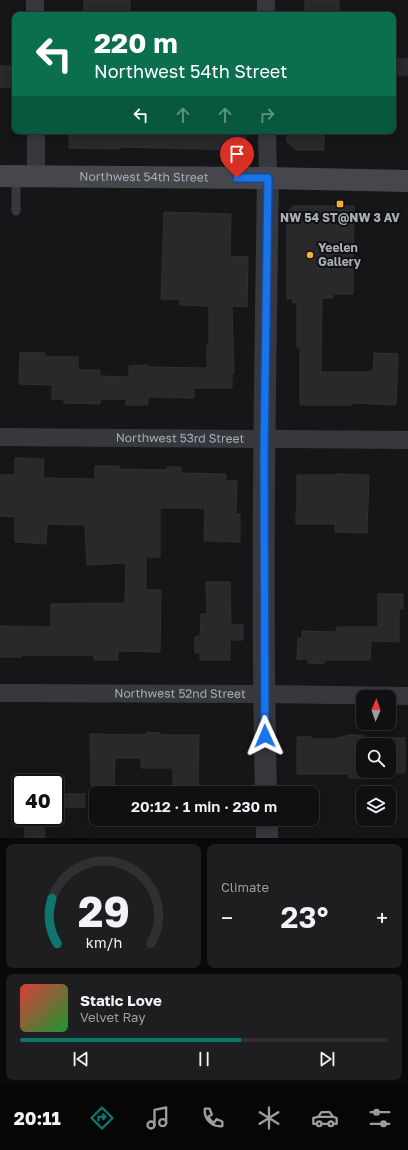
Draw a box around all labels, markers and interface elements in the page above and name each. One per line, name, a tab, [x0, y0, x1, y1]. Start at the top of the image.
text: 220 m	[94, 26, 178, 59]
icon: left	[28, 28, 80, 80]
text: Northwest 54th Street	[94, 60, 288, 82]
icon: left	[130, 104, 152, 126]
icon: ahead	[172, 104, 194, 126]
icon: ahead	[214, 104, 236, 126]
icon: right	[256, 104, 278, 126]
pin	[220, 137, 254, 178]
icon: arrive	[226, 143, 248, 165]
street label: Northwest 54th Street	[79, 169, 209, 185]
marker: NW 54 ST@NW 3 AV	[335, 199, 345, 209]
place label: NW 54 ST@NW 3 AV	[280, 210, 400, 225]
place label: Yeelen Gallery	[318, 240, 362, 269]
marker: Yeelen Gallery	[305, 250, 315, 260]
street label: Northwest 53rd Street	[116, 430, 245, 446]
street label: Northwest 52nd Street	[114, 685, 246, 701]
north arrow	[356, 690, 396, 730]
map controls	[356, 690, 396, 826]
position arrow	[244, 715, 286, 757]
button: search	[356, 738, 396, 778]
speed limit sign: 40	[12, 774, 64, 826]
button: layers	[356, 786, 396, 826]
text: 20:12 · 1 min · 230 m	[131, 797, 277, 815]
text: Climate	[221, 879, 269, 895]
text: 29	[78, 886, 129, 936]
text: 23°	[281, 899, 328, 935]
text: −	[221, 904, 233, 931]
text: +	[376, 904, 388, 931]
text: km/h	[85, 934, 122, 951]
text: Static Love	[80, 991, 162, 1009]
text: Velvet Ray	[80, 1009, 145, 1025]
icon: previous	[70, 1048, 92, 1070]
icon: pause	[193, 1048, 215, 1070]
icon: next	[316, 1048, 338, 1070]
icon: directions	[88, 1104, 116, 1132]
icon: music	[144, 1104, 172, 1132]
icon: phone	[199, 1104, 227, 1132]
icon: climate	[255, 1104, 283, 1132]
icon: car	[311, 1104, 339, 1132]
icon: filters	[366, 1104, 394, 1132]
text: 20:11	[14, 1107, 61, 1129]

